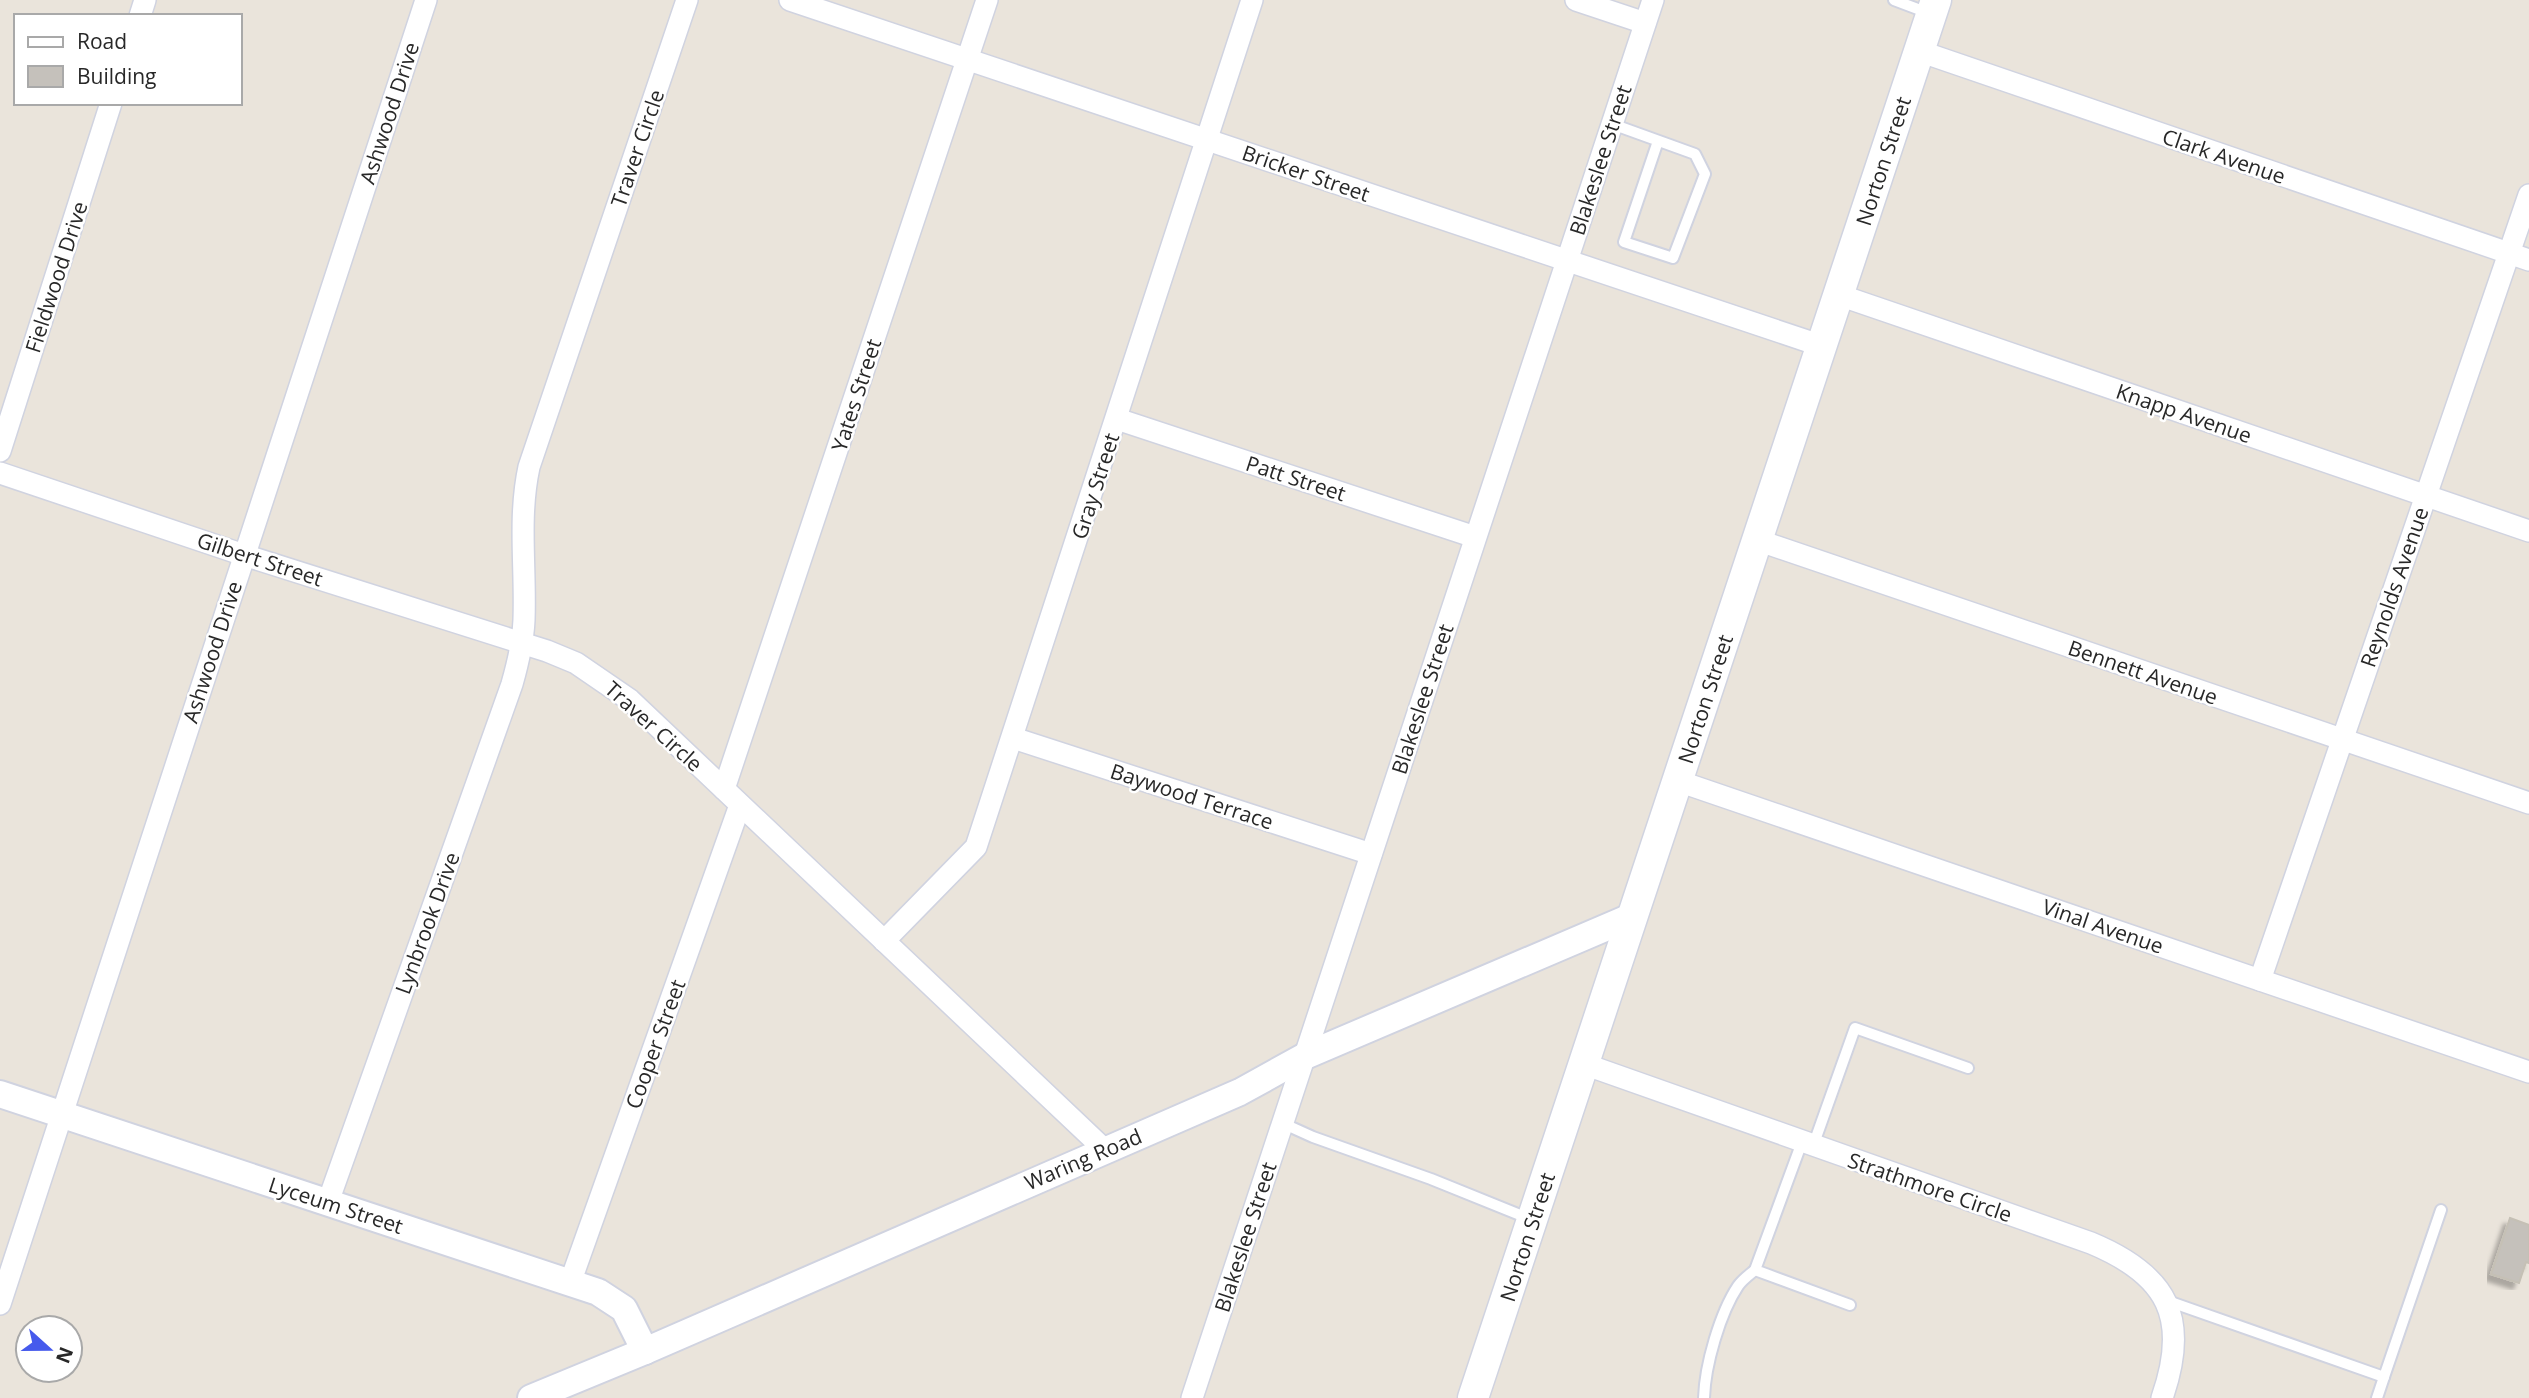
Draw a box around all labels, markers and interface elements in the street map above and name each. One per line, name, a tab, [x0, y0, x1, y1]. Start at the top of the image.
legend	[14, 14, 242, 105]
text: Road	[77, 27, 127, 55]
street label: Ashwood Drive	[353, 39, 425, 187]
text: Building	[77, 62, 156, 90]
street label: Blakeslee Street	[1563, 81, 1637, 239]
street label: Traver Circle	[604, 86, 670, 210]
street label: Norton Street	[1849, 93, 1917, 229]
street label: Clark Avenue	[2159, 122, 2289, 190]
street label: Bricker Street	[1239, 138, 1373, 208]
street label: Fieldwood Drive	[18, 198, 94, 356]
street label: Yates Street	[825, 335, 887, 455]
street label: Knapp Avenue	[2112, 377, 2256, 449]
street label: Gray Street	[1065, 429, 1125, 543]
street label: Patt Street	[1243, 449, 1349, 507]
street label: Reynolds Avenue	[2353, 503, 2435, 671]
street label: Gilbert Street	[194, 525, 326, 593]
street label: Ashwood Drive	[176, 578, 248, 726]
street label: Blakeslee Street	[1385, 620, 1459, 778]
street label: Norton Street	[1671, 631, 1739, 767]
street label: Bennett Avenue	[2064, 633, 2222, 711]
street label: Traver Circle	[599, 675, 709, 777]
street label: Baywood Terrace	[1107, 756, 1277, 836]
street label: Lynbrook Drive	[388, 848, 466, 998]
street label: Vinal Avenue	[2039, 892, 2167, 960]
street label: Cooper Street	[619, 975, 691, 1113]
street label: Waring Road	[1020, 1122, 1146, 1196]
street label: Strathmore Circle	[1844, 1146, 2016, 1228]
street label: Blakeslee Street	[1208, 1158, 1282, 1316]
street label: Norton Street	[1493, 1169, 1561, 1305]
street label: Lyceum Street	[265, 1170, 407, 1240]
north arrow	[14, 1314, 84, 1384]
text: N	[50, 1343, 80, 1367]

